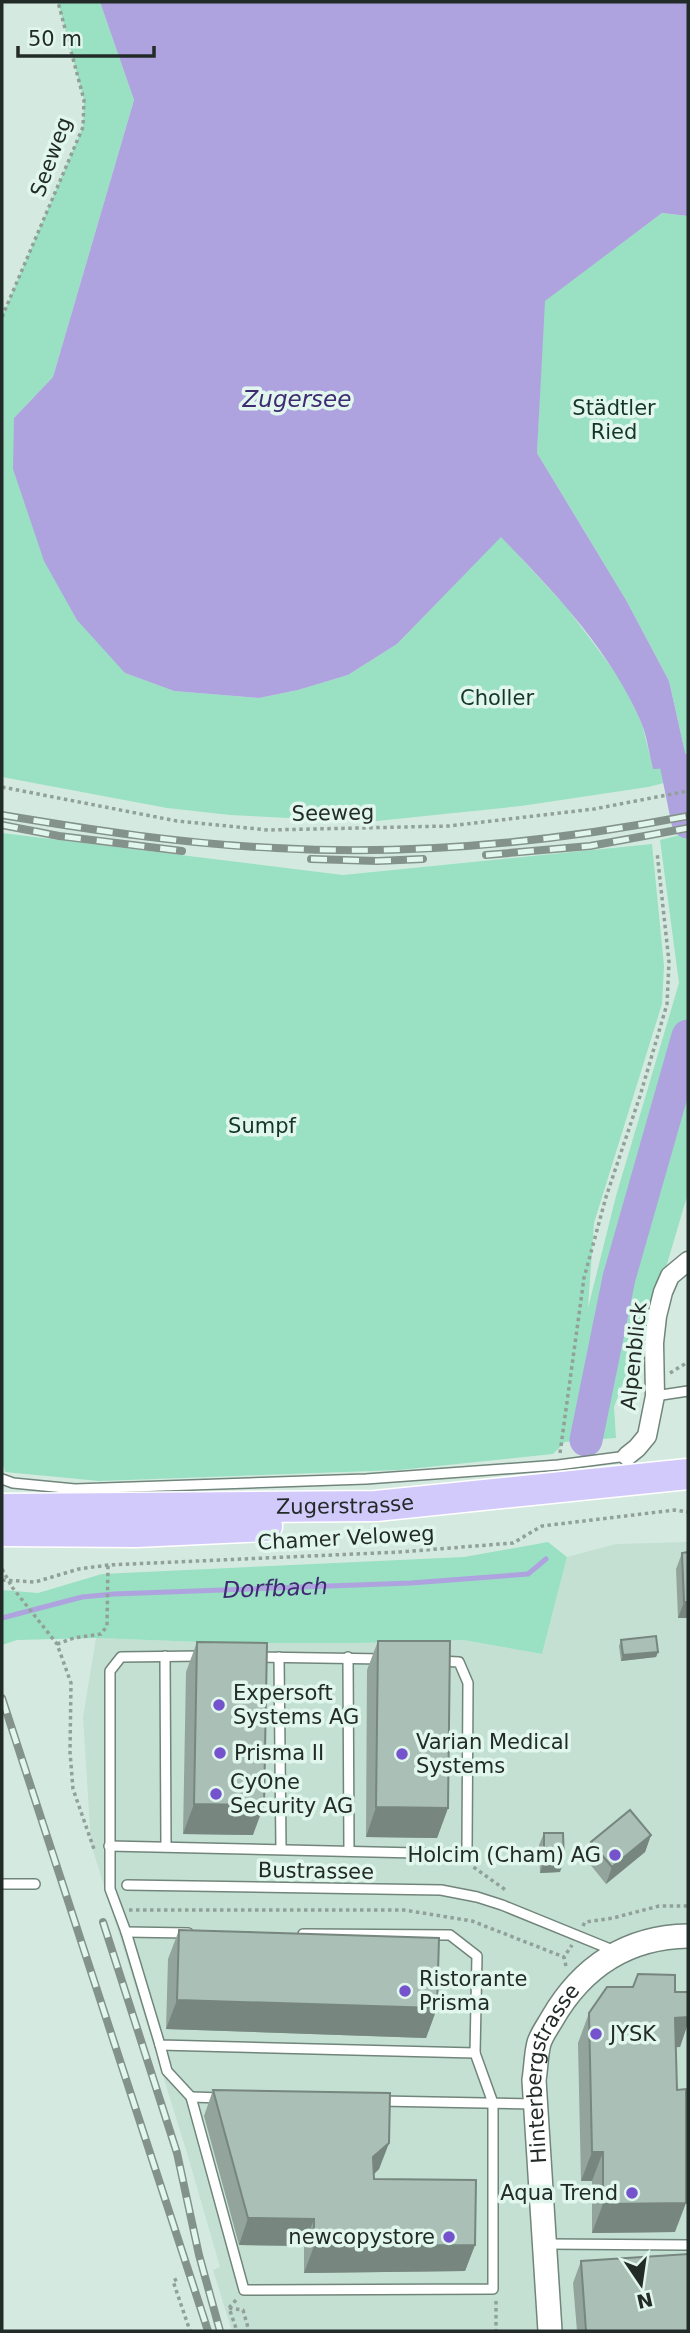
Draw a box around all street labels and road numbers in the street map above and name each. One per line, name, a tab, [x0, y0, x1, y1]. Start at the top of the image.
street label: Seeweg	[26, 114, 76, 200]
street label: Seeweg	[291, 800, 375, 826]
street label: Alpenblick	[616, 1300, 652, 1411]
street label: Zugerstrasse	[276, 1490, 415, 1519]
street label: Chamer Veloweg	[257, 1521, 435, 1555]
street label: Bustrassee	[258, 1858, 374, 1884]
street label: Hinterbergstrasse	[521, 1979, 584, 2164]

